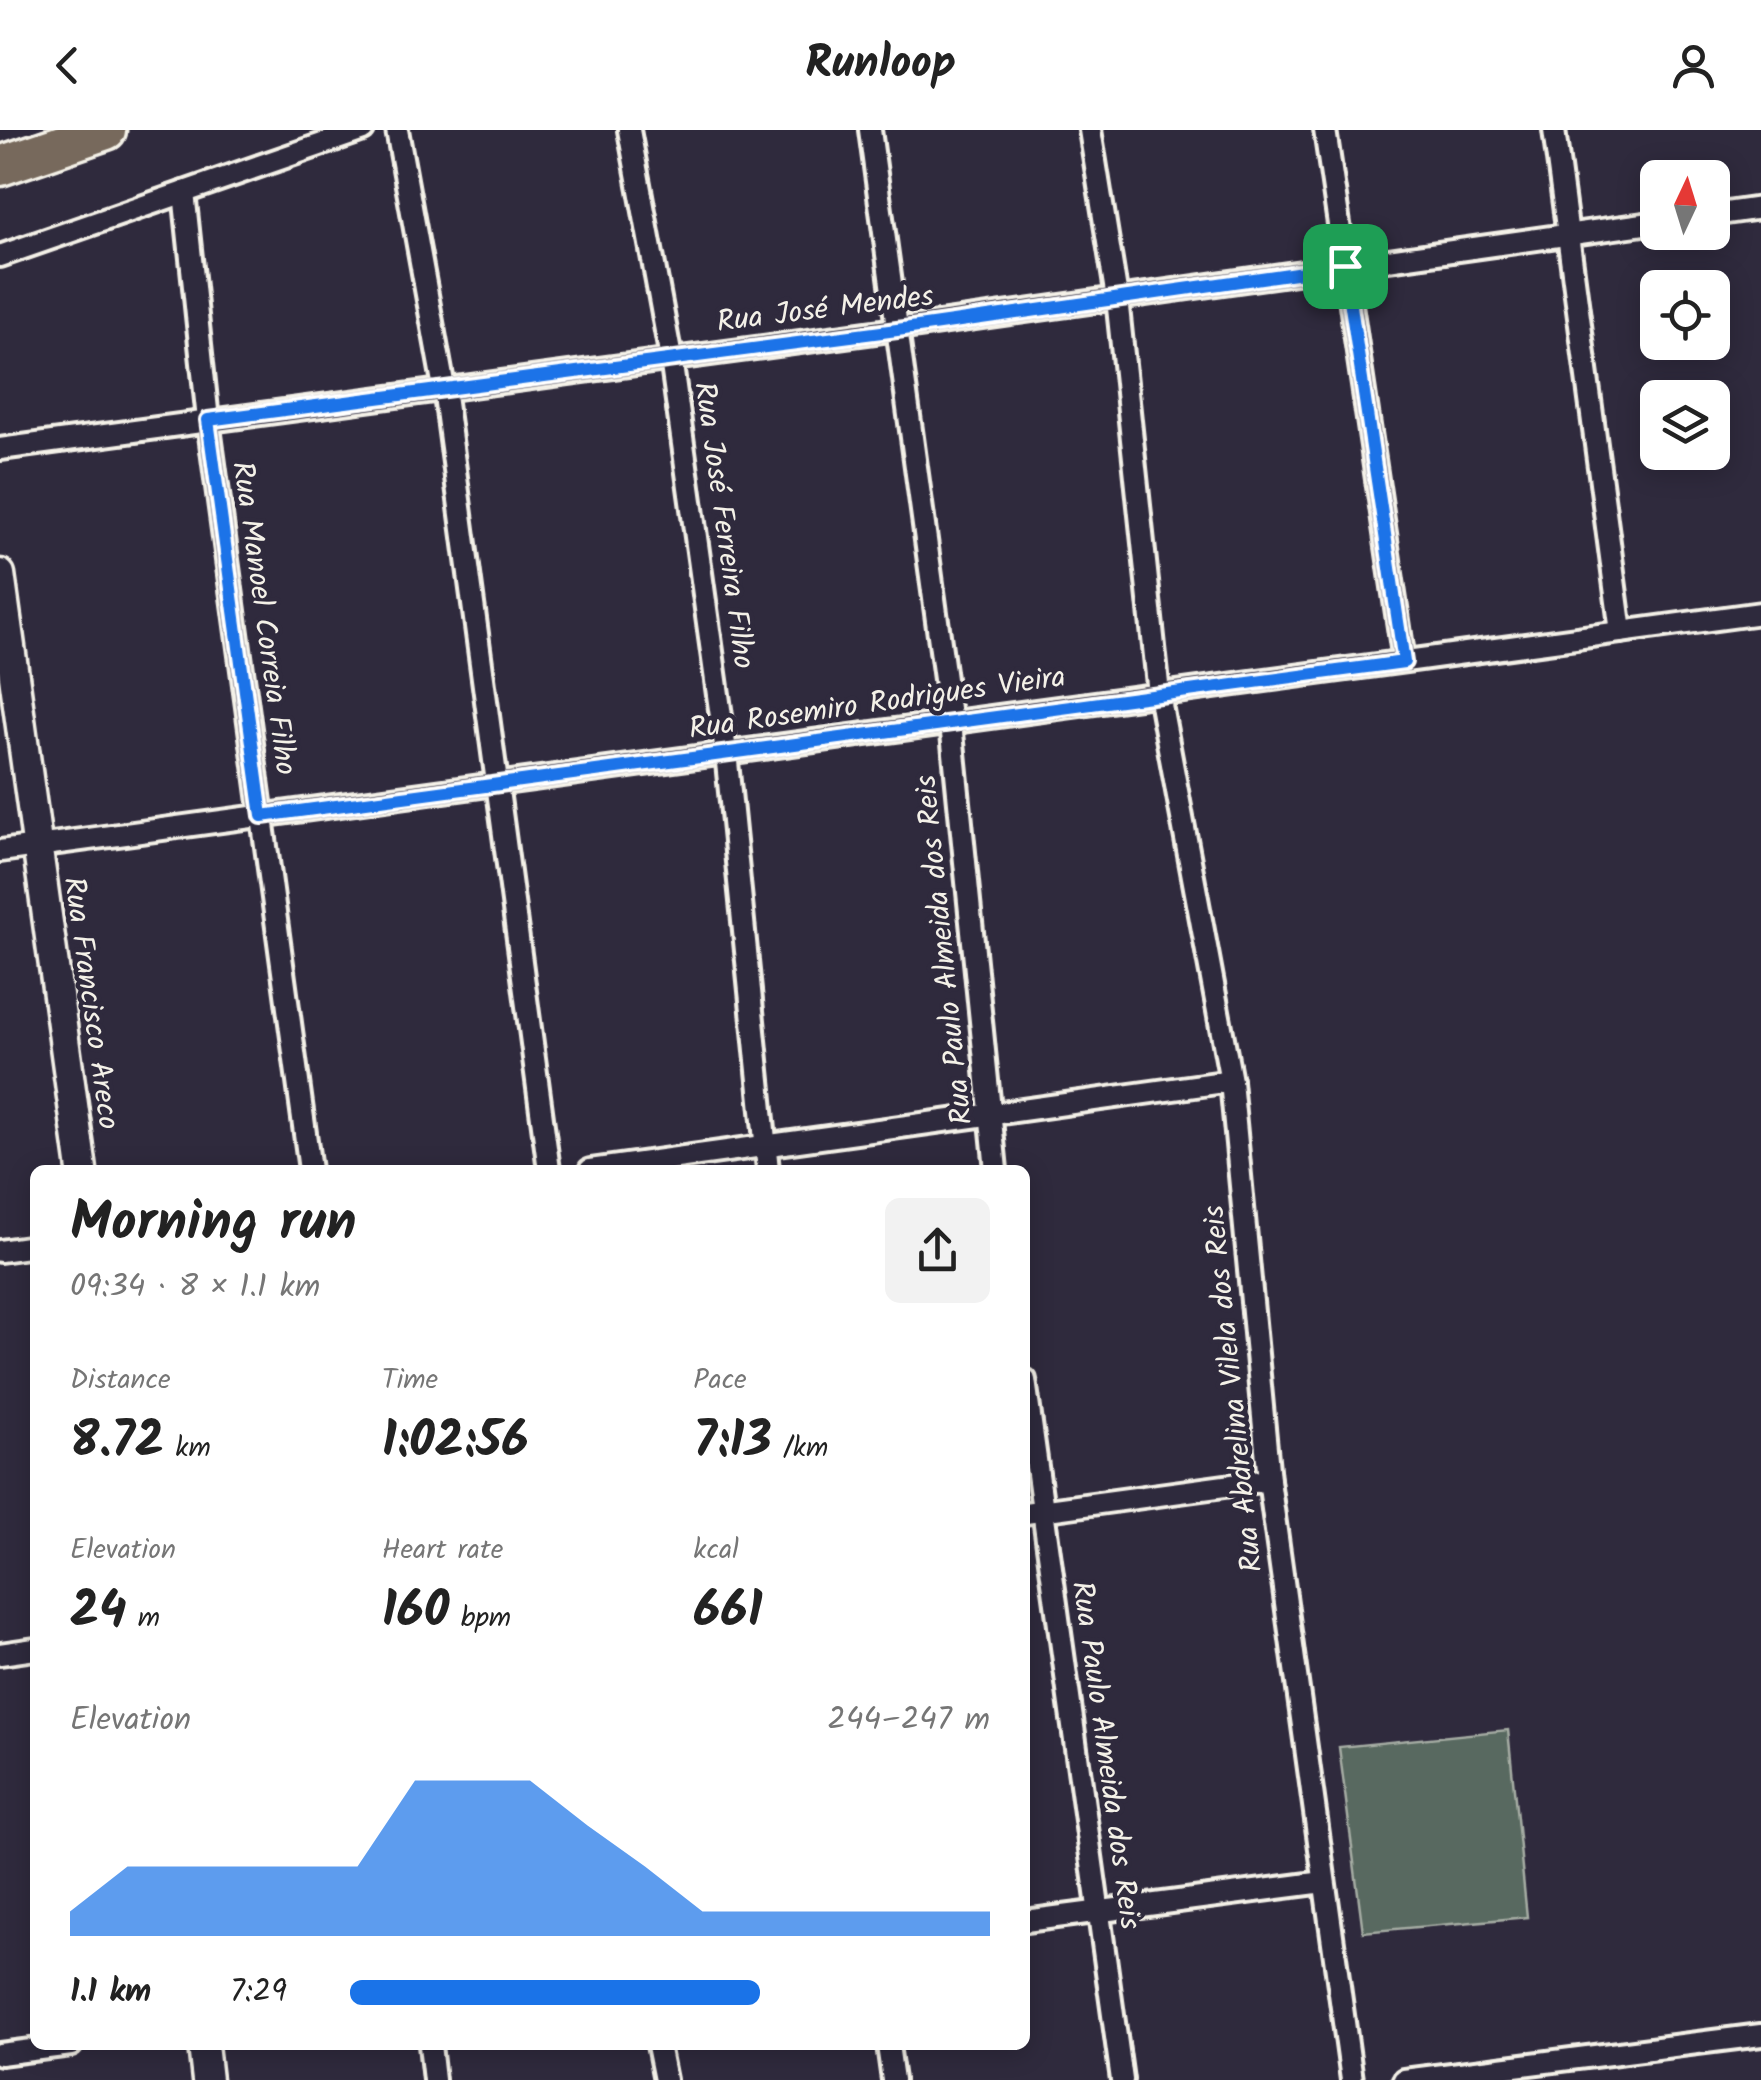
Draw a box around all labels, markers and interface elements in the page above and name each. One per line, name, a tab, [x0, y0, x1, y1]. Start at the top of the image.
text: Runloop	[805, 29, 956, 101]
icon: back	[40, 38, 95, 93]
icon: person	[1666, 38, 1721, 93]
north arrow	[1640, 160, 1730, 250]
map controls	[1640, 160, 1730, 470]
pin	[1303, 224, 1388, 309]
icon: arrive	[1318, 239, 1373, 294]
button: locate	[1640, 270, 1730, 360]
street label: Rua José Mendes	[714, 273, 937, 347]
street label: Rua José Ferreira Filho	[679, 379, 767, 672]
button: layers	[1640, 380, 1730, 470]
street label: Rua Manoel Correia Filho	[217, 458, 309, 778]
street label: Rua Rosemiro Rodrigues Vieira	[686, 654, 1069, 754]
street label: Rua Paulo Almeida dos Reis	[903, 772, 987, 1127]
street label: Rua Francisco Areco	[49, 874, 132, 1133]
text: Morning run	[70, 1181, 357, 1268]
button: share	[885, 1198, 990, 1303]
street label: Rua Abdrelina Vilela dos Reis	[1191, 1203, 1277, 1575]
text: 09:34 · 8 × 1.1 km	[70, 1262, 320, 1313]
text: Distance	[70, 1358, 171, 1403]
text: Time	[382, 1358, 438, 1403]
text: Pace	[693, 1358, 747, 1403]
text: 8.72	[70, 1403, 164, 1483]
text: 1:02:56	[382, 1403, 529, 1483]
text: 7:13	[693, 1403, 772, 1483]
text: km	[164, 1426, 211, 1471]
text: /km	[772, 1426, 828, 1471]
text: Elevation	[70, 1528, 176, 1573]
text: Heart rate	[382, 1528, 503, 1573]
text: kcal	[693, 1528, 739, 1573]
text: 24	[70, 1573, 126, 1653]
text: 160	[382, 1573, 450, 1653]
text: 661	[693, 1573, 763, 1653]
street label: Rua Paulo Almeida dos Reis	[1057, 1578, 1153, 1933]
text: m	[126, 1596, 160, 1641]
text: bpm	[450, 1596, 511, 1641]
text: Elevation	[70, 1695, 191, 1746]
text: 244–247 m	[827, 1695, 990, 1746]
text: 1.1 km	[70, 1967, 151, 2018]
text: 7:29	[230, 1967, 287, 2018]

